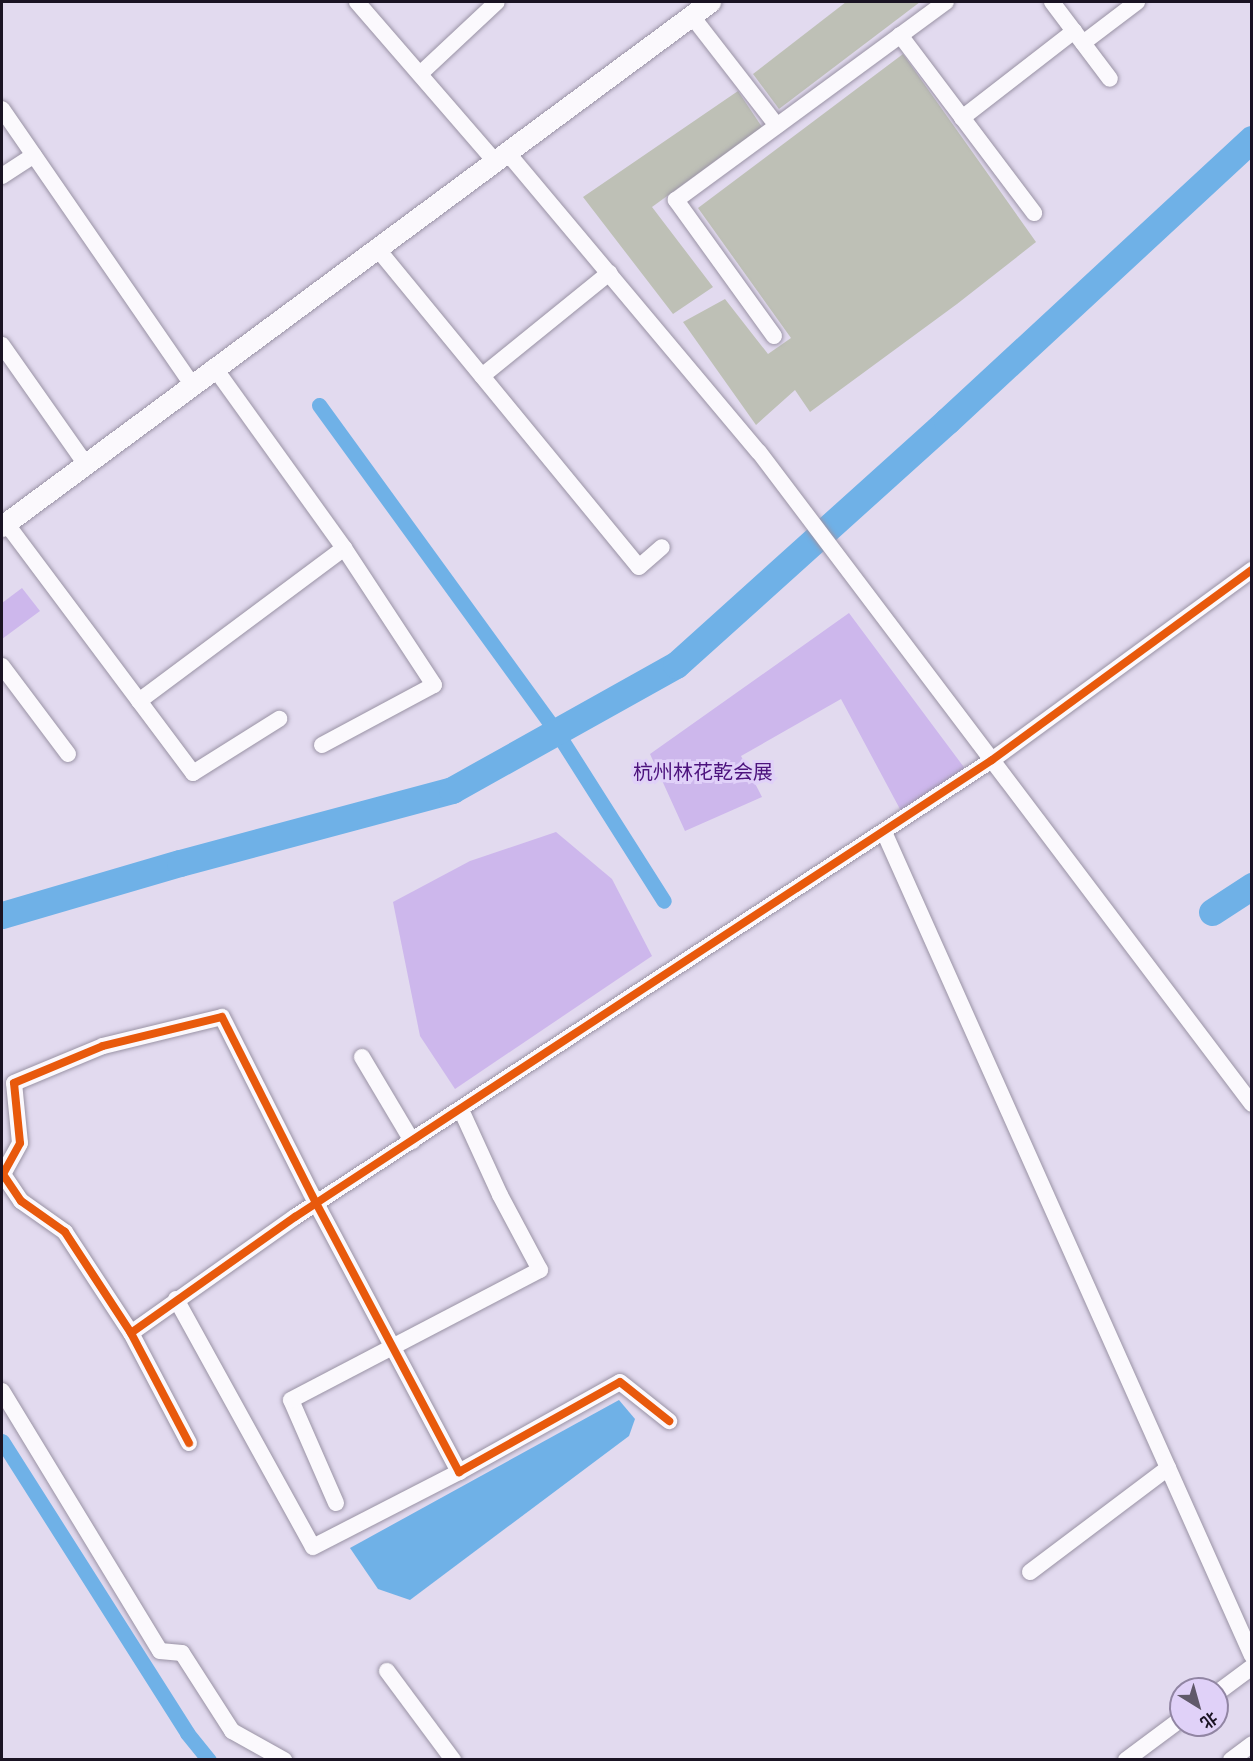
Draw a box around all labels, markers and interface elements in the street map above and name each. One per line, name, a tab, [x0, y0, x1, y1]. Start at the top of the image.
park label: 杭州林花乾会展	[633, 760, 773, 784]
north arrow	[1169, 1677, 1229, 1737]
text: 北	[1197, 1709, 1220, 1732]

